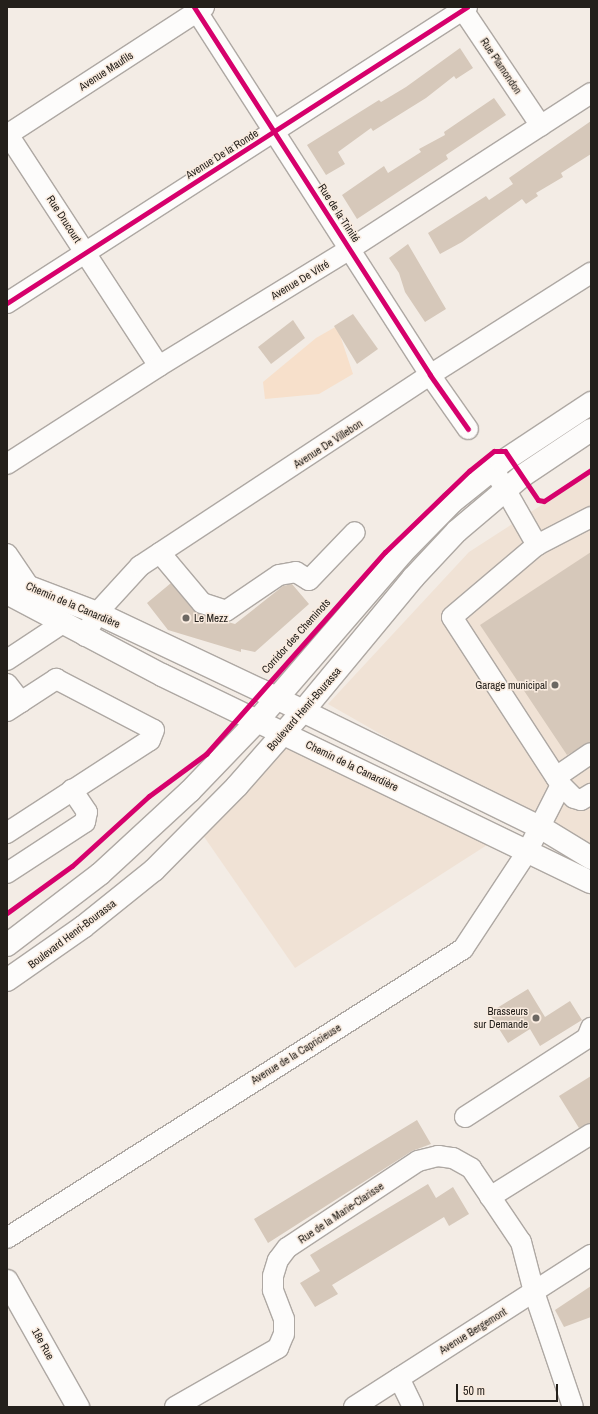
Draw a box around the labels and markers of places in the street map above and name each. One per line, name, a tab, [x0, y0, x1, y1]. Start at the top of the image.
place label: Le Mezz	[194, 611, 228, 625]
marker: Le Mezz	[181, 613, 191, 623]
place label: Garage municipal	[475, 678, 547, 692]
marker: Garage municipal	[550, 680, 560, 690]
place label: Brasseurs sur Demande	[474, 1005, 528, 1031]
marker: Brasseurs sur Demande	[531, 1013, 541, 1023]

